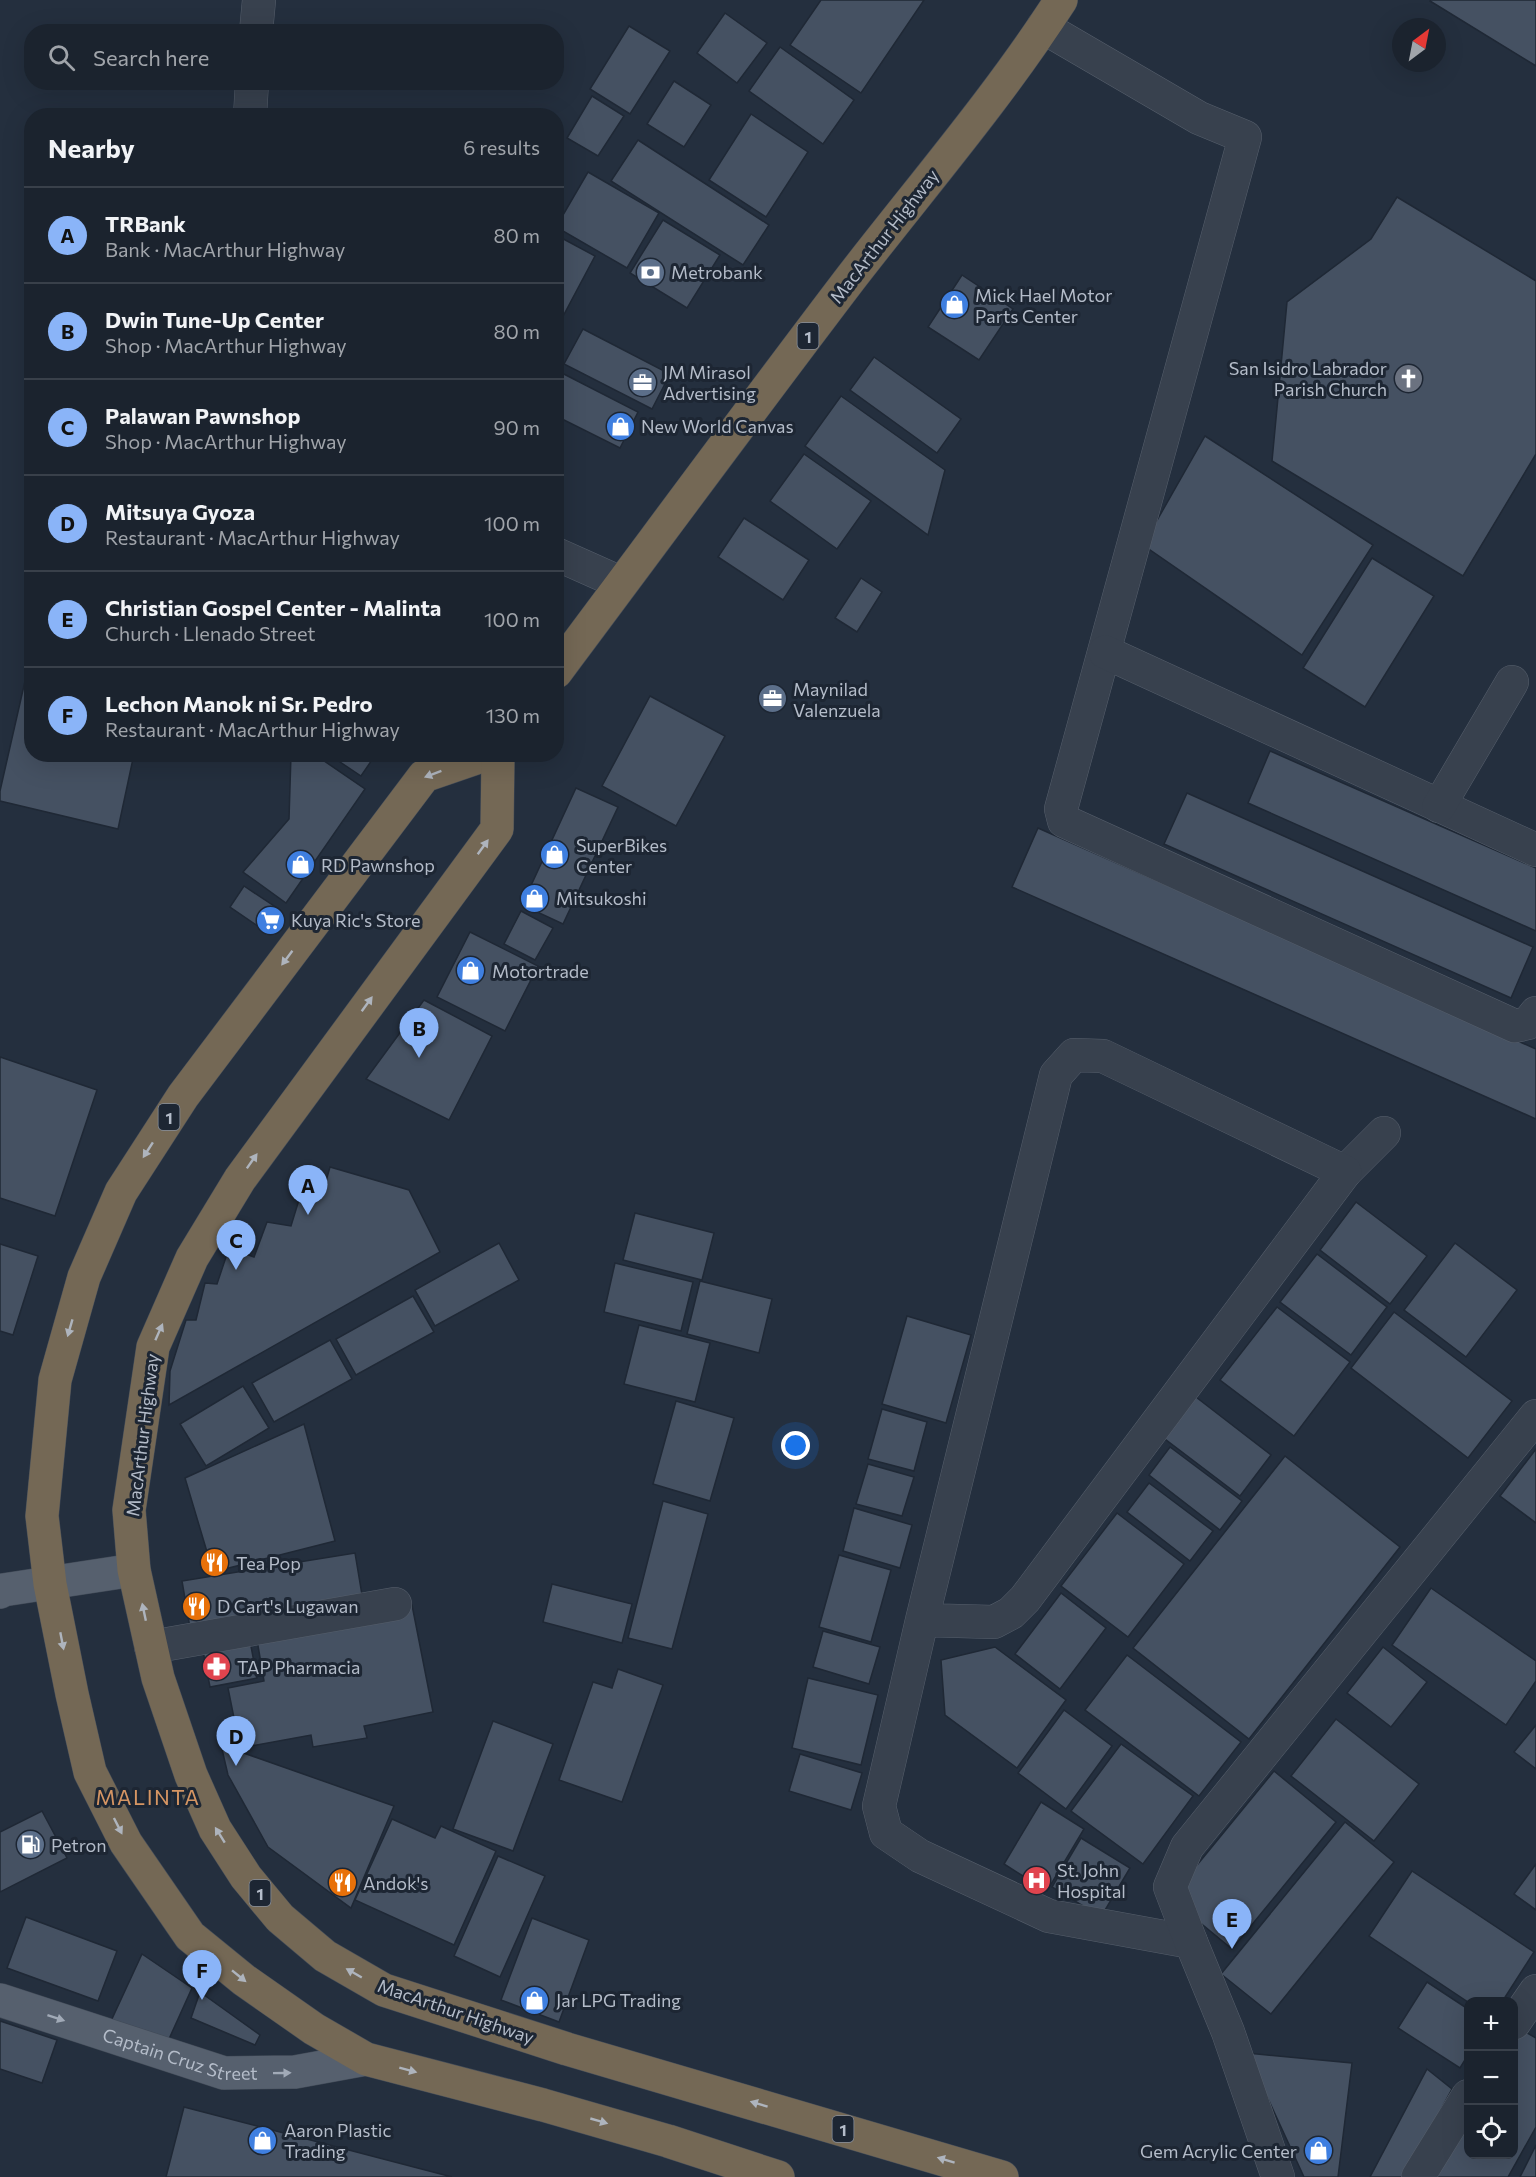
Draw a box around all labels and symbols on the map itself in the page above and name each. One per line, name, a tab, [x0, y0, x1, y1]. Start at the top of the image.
north arrow	[1392, 18, 1446, 72]
street label: MacArthur Highway	[825, 165, 943, 307]
bank icon: Metrobank	[634, 256, 666, 288]
place label: Metrobank	[671, 261, 763, 283]
place label: Mick Hael Motor Parts Center	[975, 284, 1112, 327]
shop icon: Mick Hael Motor Parts Center	[938, 289, 970, 321]
road number: 1	[798, 323, 818, 349]
place label: San Isidro Labrador Parish Church	[1229, 357, 1387, 400]
place label: JM Mirasol Advertising	[663, 361, 756, 404]
church icon: San Isidro Labrador Parish Church	[1392, 362, 1424, 394]
office icon: JM Mirasol Advertising	[626, 366, 658, 398]
shop icon: New World Canvas	[604, 410, 636, 442]
place label: New World Canvas	[641, 415, 794, 437]
place label: Maynilad Valenzuela	[793, 678, 881, 721]
office icon: Maynilad Valenzuela	[756, 683, 788, 715]
one-way arrow	[424, 769, 442, 779]
place label: SuperBikes Center	[576, 834, 667, 877]
shop icon: SuperBikes Center	[539, 839, 571, 871]
one-way arrow	[477, 840, 489, 855]
shop icon: RD Pawnshop	[284, 849, 316, 881]
place label: RD Pawnshop	[321, 854, 435, 876]
shop icon: Mitsukoshi	[519, 882, 551, 914]
place label: Mitsukoshi	[556, 887, 647, 909]
supermarket icon: Kuya Ric's Store	[254, 904, 286, 936]
place label: Kuya Ric's Store	[291, 909, 421, 931]
one-way arrow	[281, 950, 293, 966]
shop icon: Motortrade	[455, 955, 487, 987]
place label: Motortrade	[492, 960, 589, 982]
one-way arrow	[361, 996, 373, 1011]
pin: B	[400, 1008, 438, 1058]
road number: 1	[158, 1104, 180, 1130]
one-way arrow	[143, 1142, 154, 1158]
one-way arrow	[246, 1154, 258, 1170]
pin: A	[288, 1166, 328, 1215]
pin: C	[216, 1220, 256, 1270]
one-way arrow	[65, 1319, 74, 1337]
one-way arrow	[155, 1323, 165, 1341]
street label: MacArthur Highway	[121, 1352, 163, 1518]
your location	[781, 1431, 810, 1460]
restaurant icon: Tea Pop	[199, 1547, 231, 1579]
place label: Tea Pop	[236, 1552, 301, 1574]
restaurant icon: D Cart's Lugawan	[180, 1590, 212, 1622]
place label: D Cart's Lugawan	[217, 1595, 358, 1617]
one-way arrow	[138, 1603, 148, 1621]
one-way arrow	[58, 1632, 67, 1651]
pharmacy icon: TAP Pharmacia	[200, 1651, 232, 1683]
place label: TAP Pharmacia	[237, 1656, 360, 1678]
pin: D	[216, 1716, 256, 1766]
district label: MALINTA	[96, 1784, 200, 1809]
one-way arrow	[113, 1818, 122, 1835]
one-way arrow	[214, 1827, 225, 1843]
fuel station icon: Petron	[14, 1829, 46, 1861]
place label: Petron	[51, 1834, 107, 1856]
place label: St. John Hospital	[1057, 1859, 1126, 1902]
hospital icon: St. John Hospital	[1020, 1864, 1052, 1896]
restaurant icon: Andok's	[326, 1867, 358, 1899]
place label: Andok's	[363, 1872, 428, 1894]
road number: 1	[250, 1880, 270, 1906]
pin: E	[1212, 1900, 1252, 1949]
pin: F	[182, 1950, 222, 2000]
one-way arrow	[345, 1968, 362, 1978]
one-way arrow	[231, 1970, 247, 1983]
street label: MacArthur Highway	[375, 1974, 537, 2048]
shop icon: Jar LPG Trading	[519, 1984, 551, 2016]
place label: Jar LPG Trading	[556, 1989, 681, 2011]
one-way arrow	[47, 2013, 65, 2023]
street label: Captain Cruz Street	[100, 2023, 258, 2084]
one-way arrow	[399, 2066, 417, 2076]
one-way arrow	[273, 2068, 292, 2077]
one-way arrow	[750, 2099, 768, 2108]
road number: 1	[832, 2116, 854, 2142]
one-way arrow	[590, 2117, 608, 2126]
place label: Aaron Plastic Trading	[284, 2119, 391, 2162]
shop icon: Aaron Plastic Trading	[247, 2124, 279, 2156]
shop icon: Gem Acrylic Center	[1302, 2135, 1334, 2167]
place label: Gem Acrylic Center	[1140, 2140, 1297, 2162]
one-way arrow	[937, 2155, 955, 2164]

